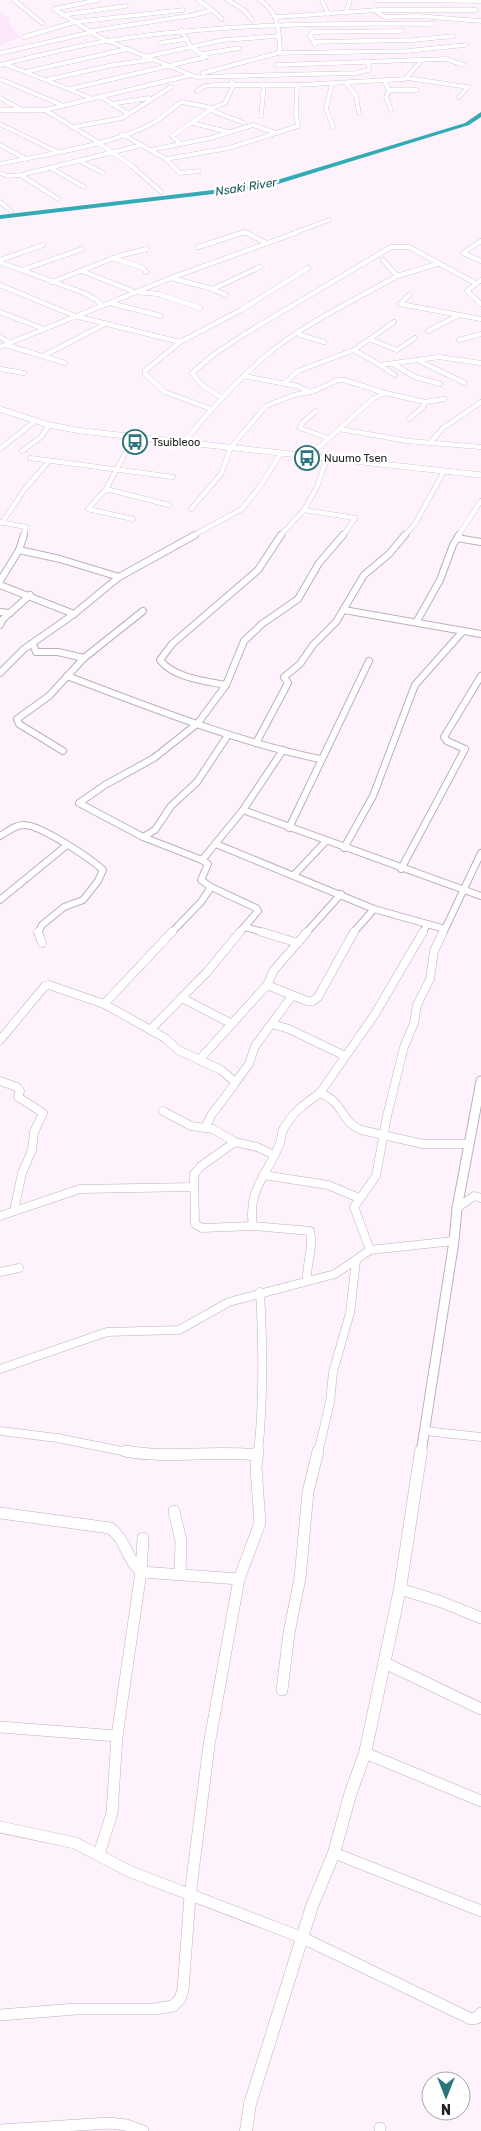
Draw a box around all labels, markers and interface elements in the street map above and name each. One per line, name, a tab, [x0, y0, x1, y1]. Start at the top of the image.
water label: Nsaki River	[214, 175, 278, 199]
bus stop icon: Tsuibleoo	[122, 429, 148, 455]
place label: Tsuibleoo	[152, 436, 200, 449]
bus stop icon: Nuumo Tsen	[294, 445, 320, 471]
place label: Nuumo Tsen	[324, 452, 387, 465]
north arrow	[421, 2071, 471, 2121]
text: N	[441, 2100, 451, 2117]

